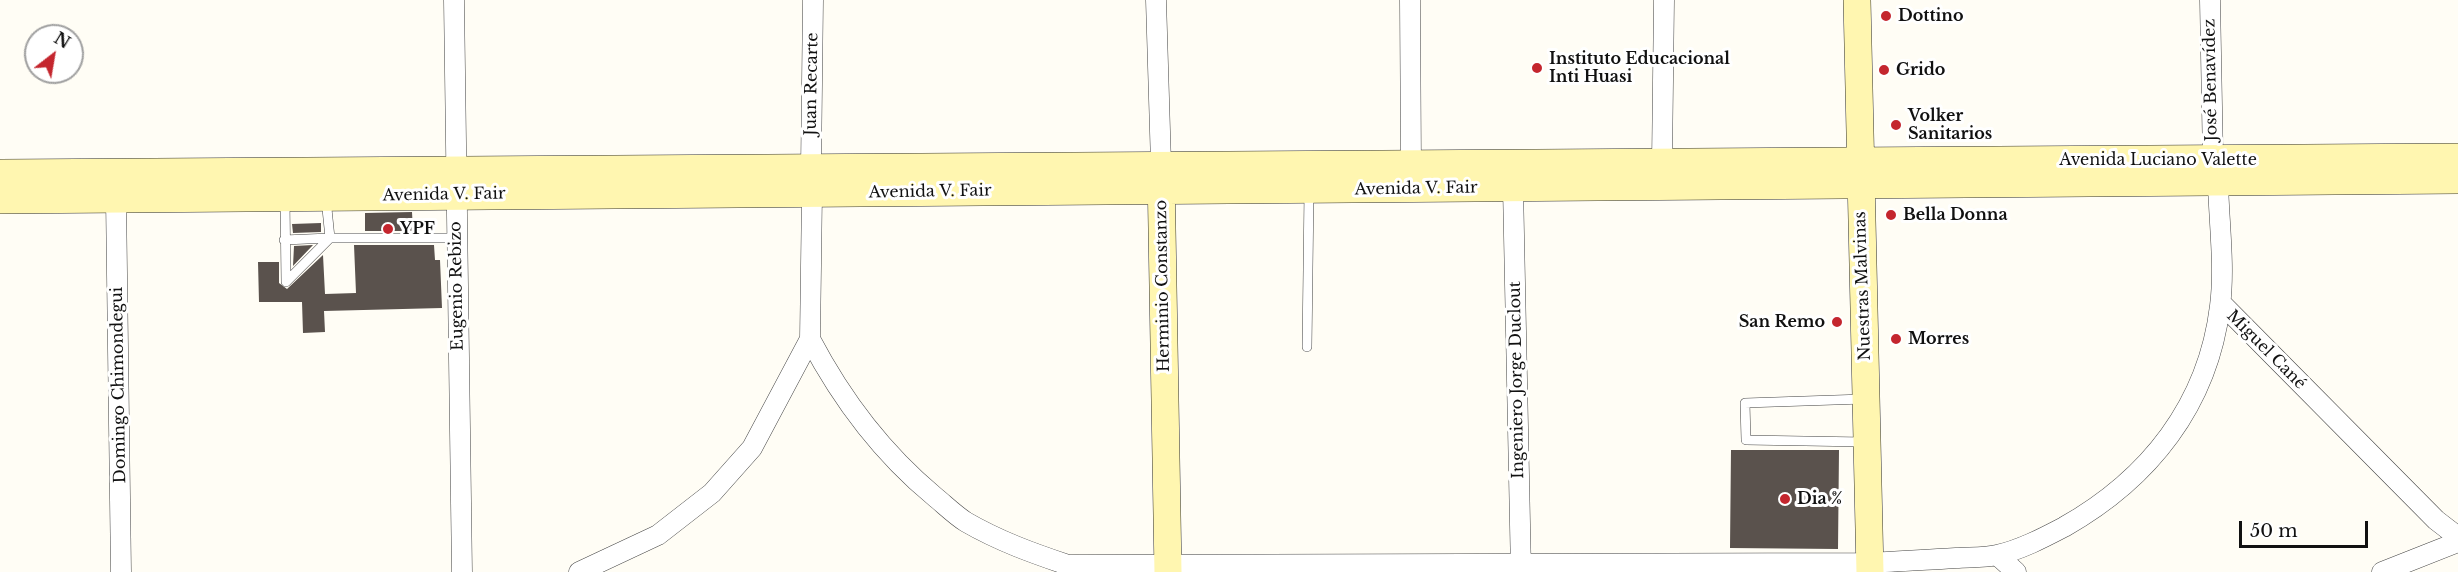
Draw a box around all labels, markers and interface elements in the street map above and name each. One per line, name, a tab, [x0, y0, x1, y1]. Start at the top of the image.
place label: Dottino	[1898, 6, 1963, 26]
marker: Dottino	[1879, 9, 1893, 23]
street label: José Benavídez	[2200, 19, 2222, 141]
north arrow	[24, 24, 84, 84]
text: N	[51, 28, 74, 53]
street label: Juan Recarte	[802, 32, 822, 136]
place label: Instituto Educacional Inti Huasi	[1549, 49, 1730, 87]
place label: Grido	[1896, 60, 1945, 80]
marker: Instituto Educacional Inti Huasi	[1530, 61, 1544, 75]
marker: Grido	[1877, 63, 1891, 77]
place label: Volker Sanitarios	[1908, 106, 1992, 144]
marker: Volker Sanitarios	[1889, 118, 1903, 132]
street label: Avenida Luciano Valette	[2059, 150, 2257, 170]
street label: Avenida V. Fair	[1354, 178, 1478, 200]
street label: Avenida V. Fair	[868, 181, 992, 203]
street label: Avenida V. Fair	[382, 184, 506, 206]
street label: Herminio Constanzo	[1152, 200, 1174, 372]
place label: Bella Donna	[1903, 205, 2008, 225]
marker: Bella Donna	[1884, 208, 1898, 222]
street label: Nuestras Malvinas	[1851, 211, 1875, 361]
place label: YPF	[400, 219, 435, 239]
street label: Eugenio Rebizo	[446, 221, 468, 351]
marker: YPF	[381, 222, 395, 236]
street label: Ingeniero Jorge Duclout	[1506, 281, 1528, 479]
street label: Domingo Chimondegui	[108, 287, 130, 483]
street label: Miguel Cané	[2222, 306, 2310, 394]
place label: San Remo	[1739, 312, 1825, 332]
marker: San Remo	[1830, 315, 1844, 329]
place label: Morres	[1908, 329, 1969, 349]
marker: Morres	[1889, 332, 1903, 346]
place label: Dia %	[1797, 489, 1842, 509]
marker: Dia %	[1778, 492, 1792, 506]
scale bar	[2242, 509, 2371, 547]
text: 50 m	[2250, 520, 2298, 542]

